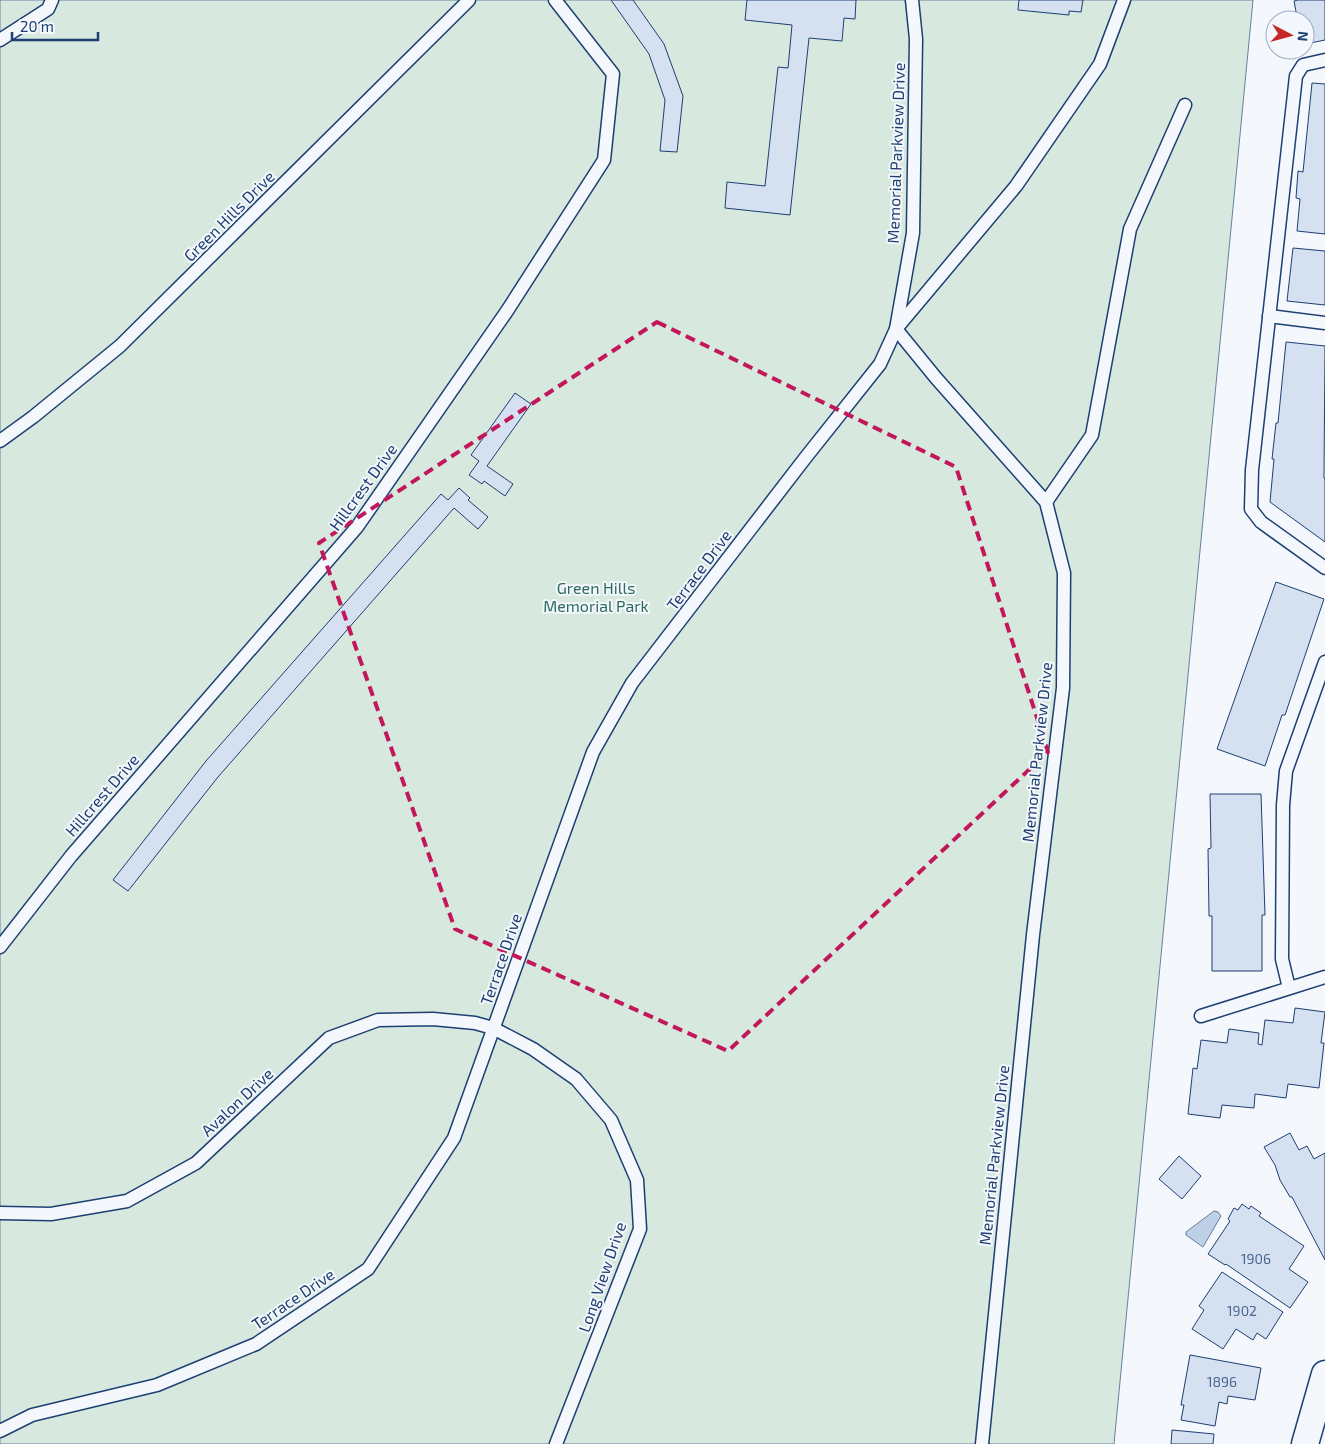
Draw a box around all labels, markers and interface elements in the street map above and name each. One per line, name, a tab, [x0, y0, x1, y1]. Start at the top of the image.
scale bar	[12, 10, 99, 42]
north arrow	[1265, 10, 1315, 60]
text: 20 m	[20, 17, 54, 35]
text: N	[1294, 30, 1312, 42]
street label: Memorial Parkview Drive	[883, 62, 908, 244]
street label: Green Hills Drive	[179, 166, 278, 265]
street label: Hillcrest Drive	[325, 440, 400, 534]
street label: Terrace Drive	[662, 526, 735, 614]
park label: Green Hills Memorial Park	[543, 578, 649, 615]
street label: Memorial Parkview Drive	[1018, 661, 1055, 843]
street label: Hillcrest Drive	[61, 750, 142, 840]
street label: Terrace Drive	[476, 911, 525, 1007]
street label: Avalon Drive	[197, 1063, 277, 1140]
street label: Memorial Parkview Drive	[975, 1064, 1012, 1246]
street label: Long View Drive	[574, 1219, 629, 1334]
house number: 1906	[1241, 1250, 1271, 1267]
street label: Terrace Drive	[248, 1264, 338, 1333]
house number: 1902	[1227, 1302, 1257, 1319]
house number: 1896	[1207, 1373, 1237, 1390]

